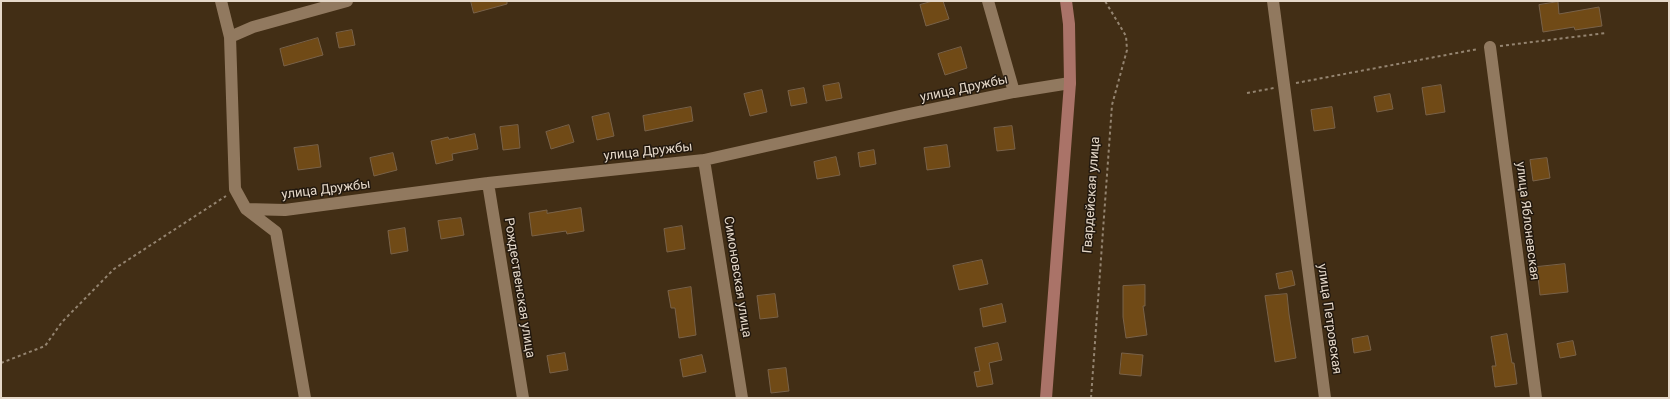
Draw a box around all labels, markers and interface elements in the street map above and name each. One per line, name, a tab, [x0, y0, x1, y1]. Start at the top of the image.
street label: улица Дружбы	[919, 72, 1009, 106]
street label: Гвардейская улица	[1080, 136, 1104, 254]
street label: улица Дружбы	[603, 140, 693, 164]
street label: улица Яблоневская	[1512, 161, 1542, 281]
street label: улица Дружбы	[281, 177, 371, 203]
street label: Симоновская улица	[720, 215, 754, 339]
street label: Рождественская улица	[500, 217, 538, 359]
street label: улица Петровская	[1314, 263, 1344, 375]

